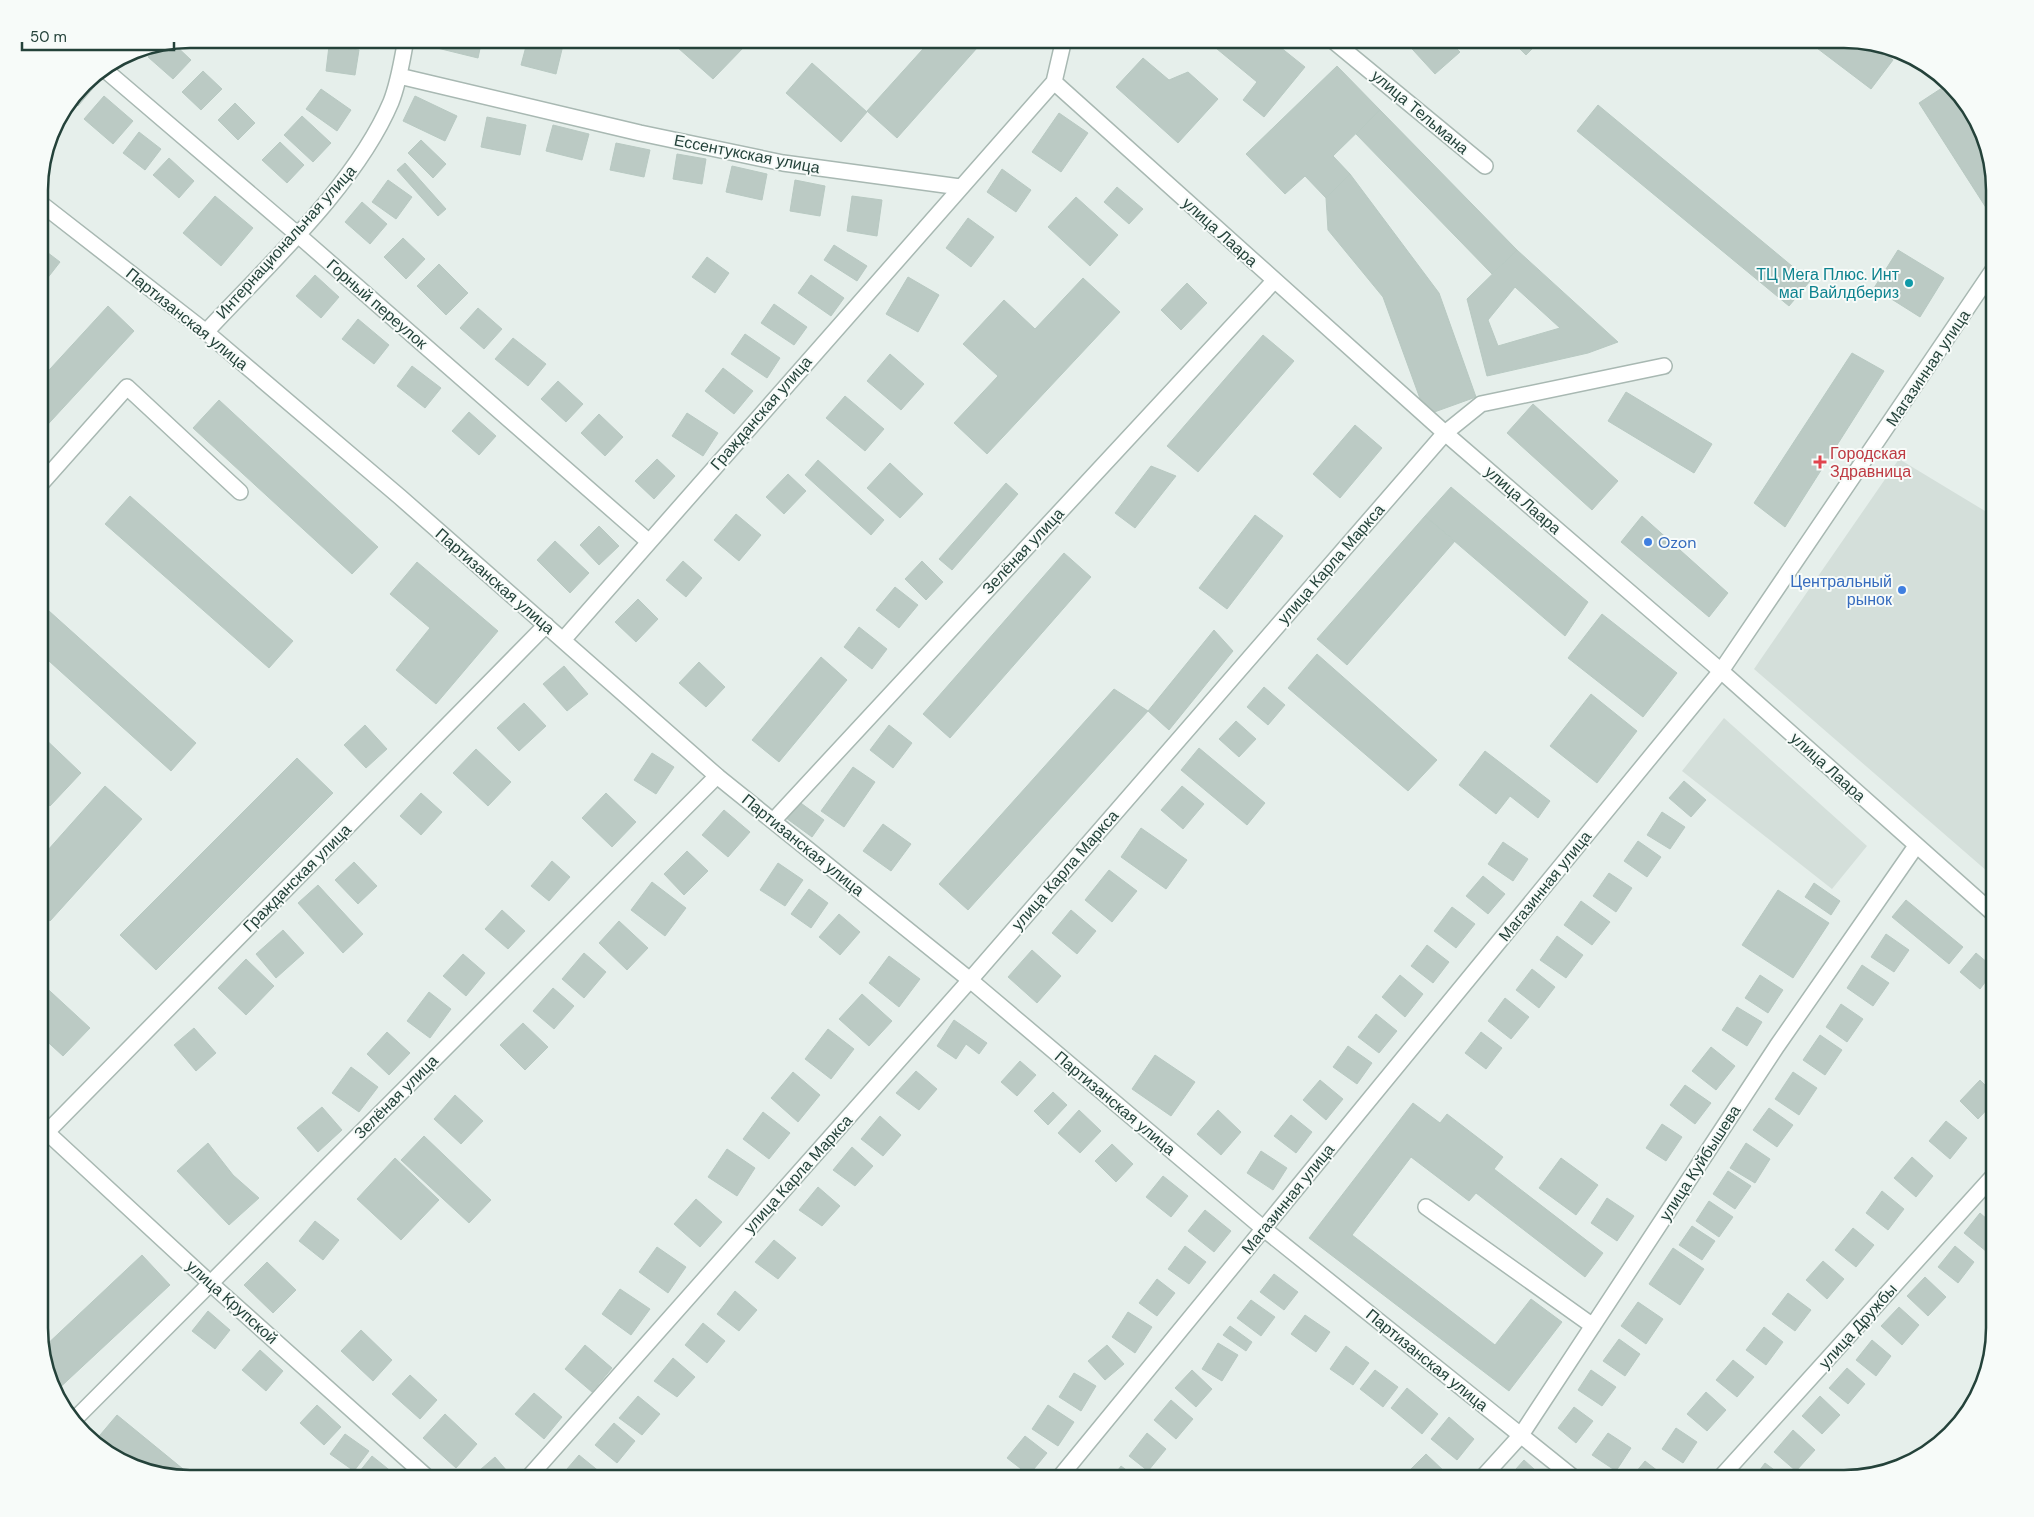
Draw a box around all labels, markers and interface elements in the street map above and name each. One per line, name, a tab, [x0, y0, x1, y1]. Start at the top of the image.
scale bar	[22, 20, 175, 52]
text: 50 m	[30, 27, 67, 47]
street label: улица Тельмана	[1367, 65, 1473, 159]
street label: Ессентукская улица	[672, 130, 822, 178]
street label: Интернациональная улица	[211, 161, 361, 323]
street label: улица Лаара	[1178, 193, 1262, 271]
street label: Горный переулок	[322, 254, 433, 354]
street label: Партизанская улица	[122, 263, 253, 375]
place label: ТЦ Мега Плюс. Инт маг Вайлдбериз	[1756, 264, 1900, 303]
marker: ТЦ Мега Плюс. Инт маг Вайлдбериз	[1903, 277, 1915, 289]
street label: Магазинная улица	[1881, 306, 1975, 430]
street label: Гражданская улица	[706, 352, 816, 474]
place label: Городская Здравница	[1830, 443, 1911, 482]
marker: Городская Здравница	[1814, 456, 1826, 468]
street label: улица Лаара	[1481, 461, 1566, 539]
street label: улица Карла Маркса	[1273, 499, 1389, 629]
street label: Зелёная улица	[978, 503, 1069, 599]
street label: Партизанская улица	[431, 523, 559, 639]
place label: Ozon	[1658, 532, 1696, 553]
marker: Ozon	[1642, 536, 1654, 548]
place label: Центральный рынок	[1790, 571, 1893, 610]
marker: Центральный рынок	[1896, 584, 1908, 596]
street label: улица Лаара	[1786, 728, 1870, 806]
street label: Партизанская улица	[738, 789, 869, 901]
street label: улица Карла Маркса	[1007, 805, 1123, 935]
street label: Гражданская улица	[238, 819, 356, 937]
street label: Магазинная улица	[1494, 826, 1596, 946]
street label: Партизанская улица	[1050, 1046, 1180, 1160]
street label: Зелёная улица	[349, 1050, 443, 1144]
street label: улица Куйбышева	[1655, 1101, 1745, 1225]
street label: улица Карла Маркса	[739, 1110, 857, 1238]
street label: Магазинная улица	[1237, 1139, 1339, 1259]
street label: улица Крупской	[182, 1255, 282, 1349]
street label: улица Дружбы	[1814, 1279, 1902, 1373]
street label: Партизанская улица	[1362, 1304, 1493, 1416]

